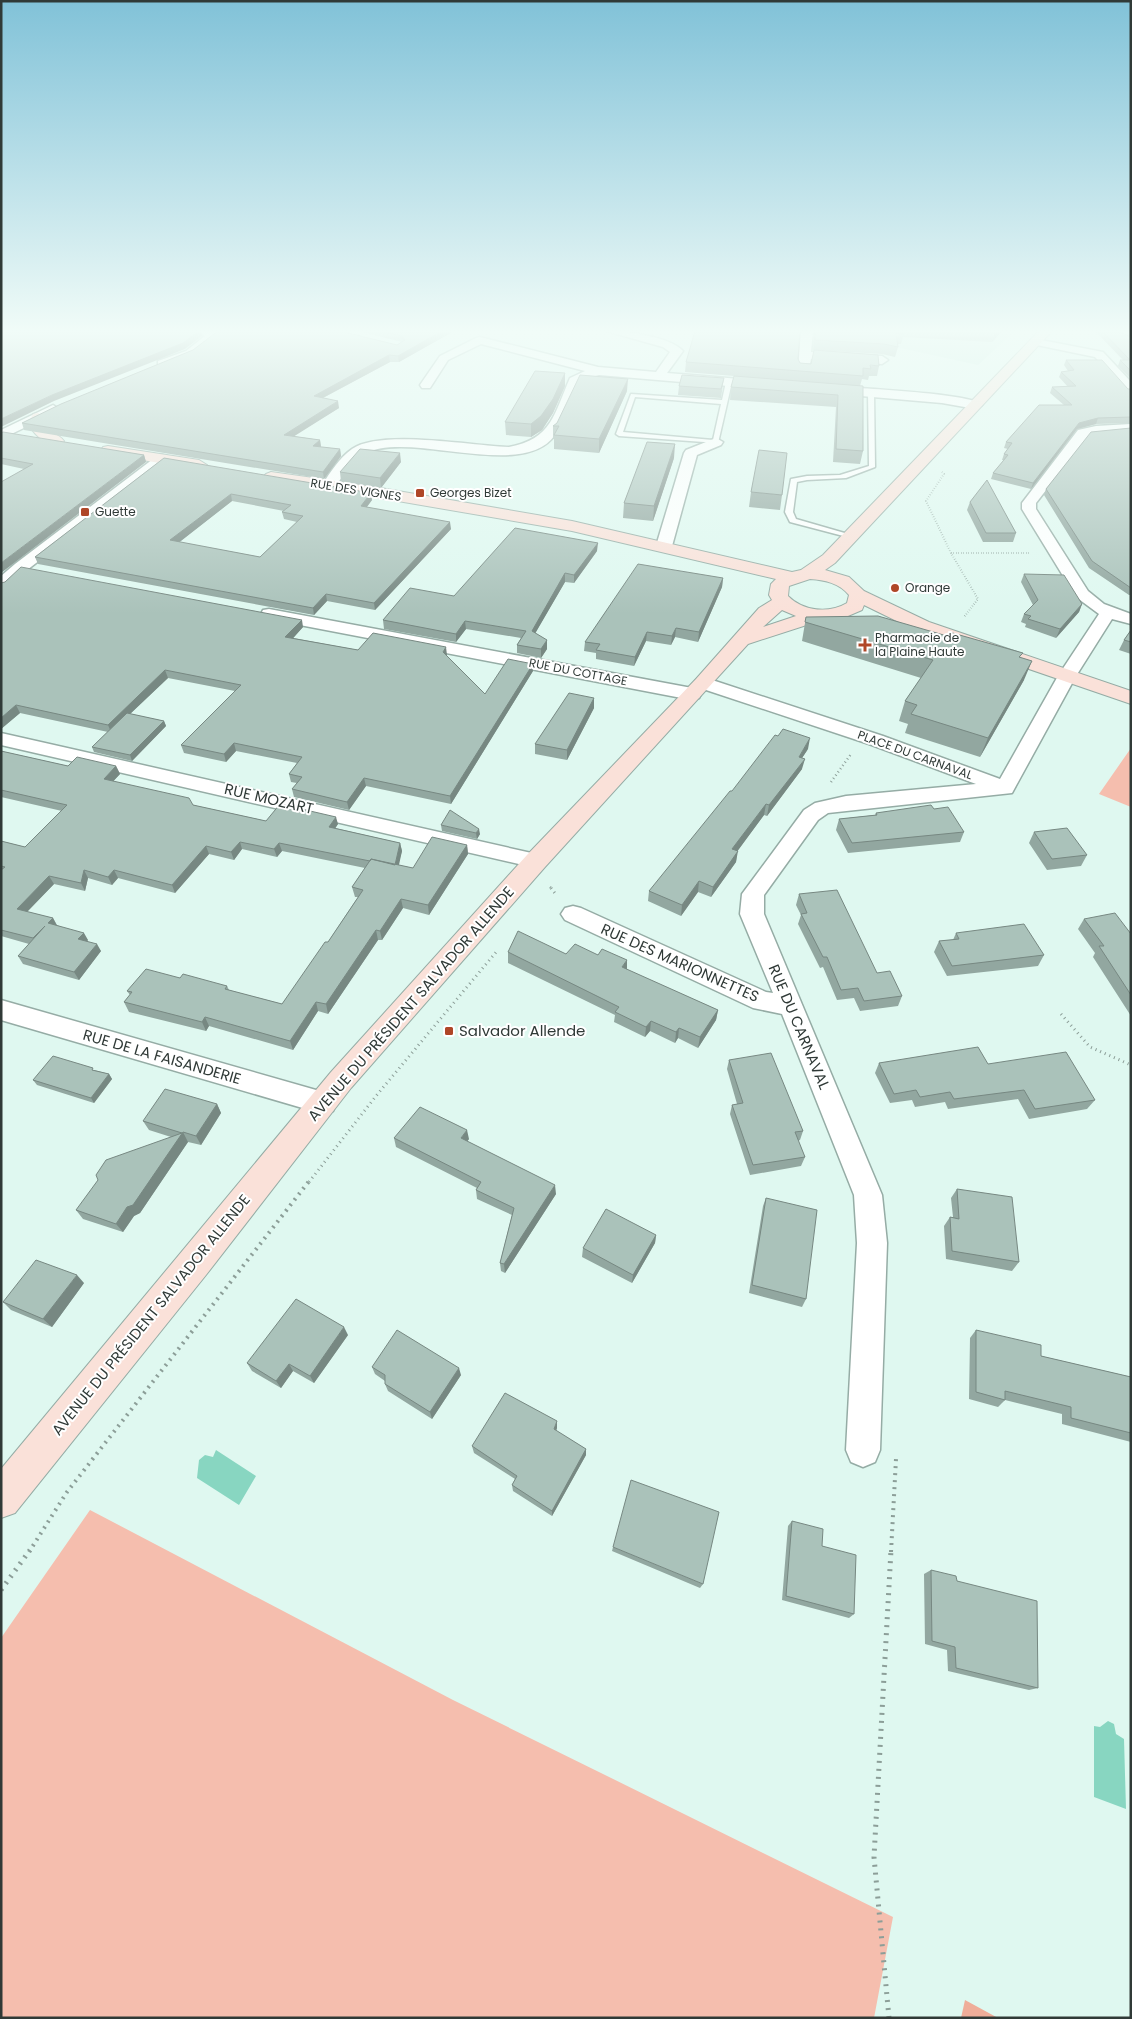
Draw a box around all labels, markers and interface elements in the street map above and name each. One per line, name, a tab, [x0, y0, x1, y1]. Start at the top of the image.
street label: RUE DES VIGNES	[309, 474, 403, 505]
place label: Georges Bizet	[430, 484, 512, 501]
marker: Georges Bizet	[414, 487, 426, 499]
place label: Guette	[95, 503, 136, 520]
marker: Guette	[79, 506, 91, 518]
place label: Orange	[905, 579, 950, 596]
marker: Orange	[889, 582, 901, 594]
place label: Pharmacie de la Plaine Haute	[875, 629, 964, 660]
marker: Pharmacie de la Plaine Haute	[859, 639, 871, 651]
street label: RUE DU COTTAGE	[527, 654, 629, 689]
street label: PLACE DU CARNAVAL	[855, 726, 975, 783]
street label: RUE MOZART	[222, 778, 316, 819]
street label: AVENUE DU PRÉSIDENT SALVADOR ALLENDE	[303, 882, 519, 1126]
street label: RUE DES MARIONNETTES	[598, 918, 763, 1007]
street label: RUE DU CARNAVAL	[764, 961, 835, 1093]
place label: Salvador Allende	[459, 1020, 585, 1041]
street label: RUE DE LA FAISANDERIE	[81, 1024, 244, 1089]
marker: Salvador Allende	[443, 1025, 455, 1037]
street label: AVENUE DU PRÉSIDENT SALVADOR ALLENDE	[47, 1190, 255, 1440]

